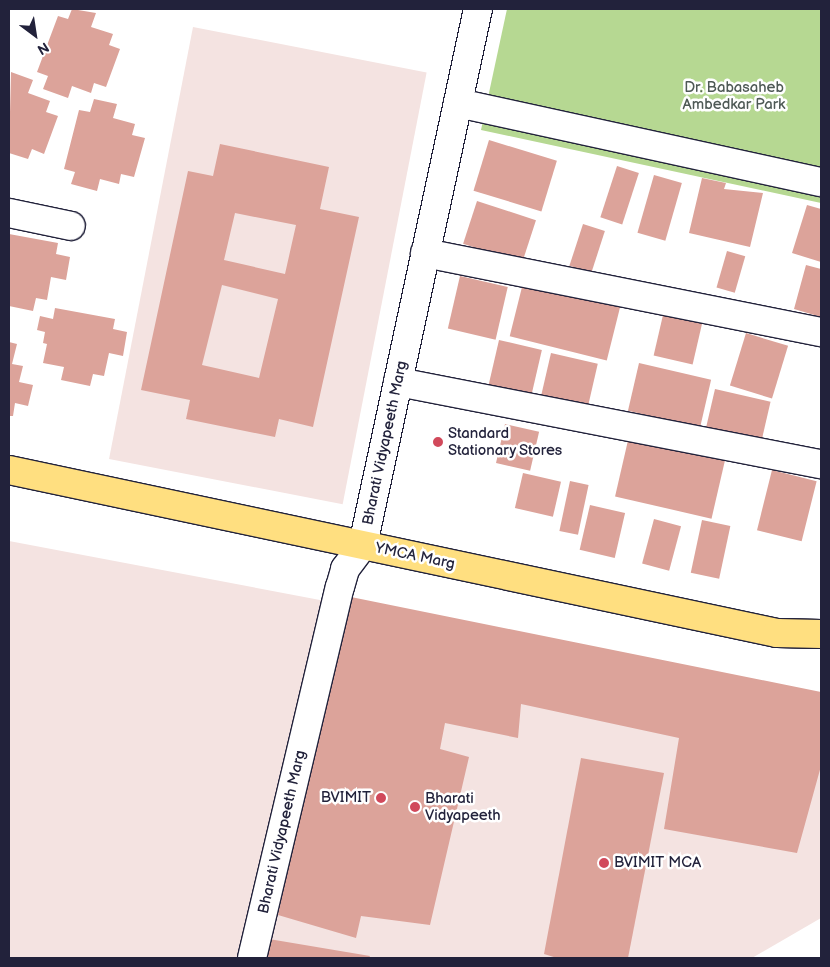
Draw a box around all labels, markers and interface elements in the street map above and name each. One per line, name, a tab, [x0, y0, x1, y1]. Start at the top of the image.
north arrow	[10, 10, 60, 60]
text: N	[34, 38, 52, 58]
park label: Dr. Babasaheb Ambedkar Park	[683, 78, 785, 113]
street label: Bharati Vidyapeeth Marg	[359, 359, 411, 527]
place label: Standard Stationary Stores	[448, 424, 563, 459]
marker: Standard Stationary Stores	[432, 436, 444, 448]
street label: YMCA Marg	[374, 539, 456, 573]
street label: Bharati Vidyapeeth Marg	[254, 748, 310, 916]
place label: BVIMIT	[321, 789, 371, 807]
place label: Bharati Vidyapeeth	[425, 789, 501, 824]
marker: BVIMIT	[375, 792, 387, 804]
marker: Bharati Vidyapeeth	[409, 801, 421, 813]
place label: BVIMIT MCA	[614, 854, 701, 872]
marker: BVIMIT MCA	[598, 857, 610, 869]

